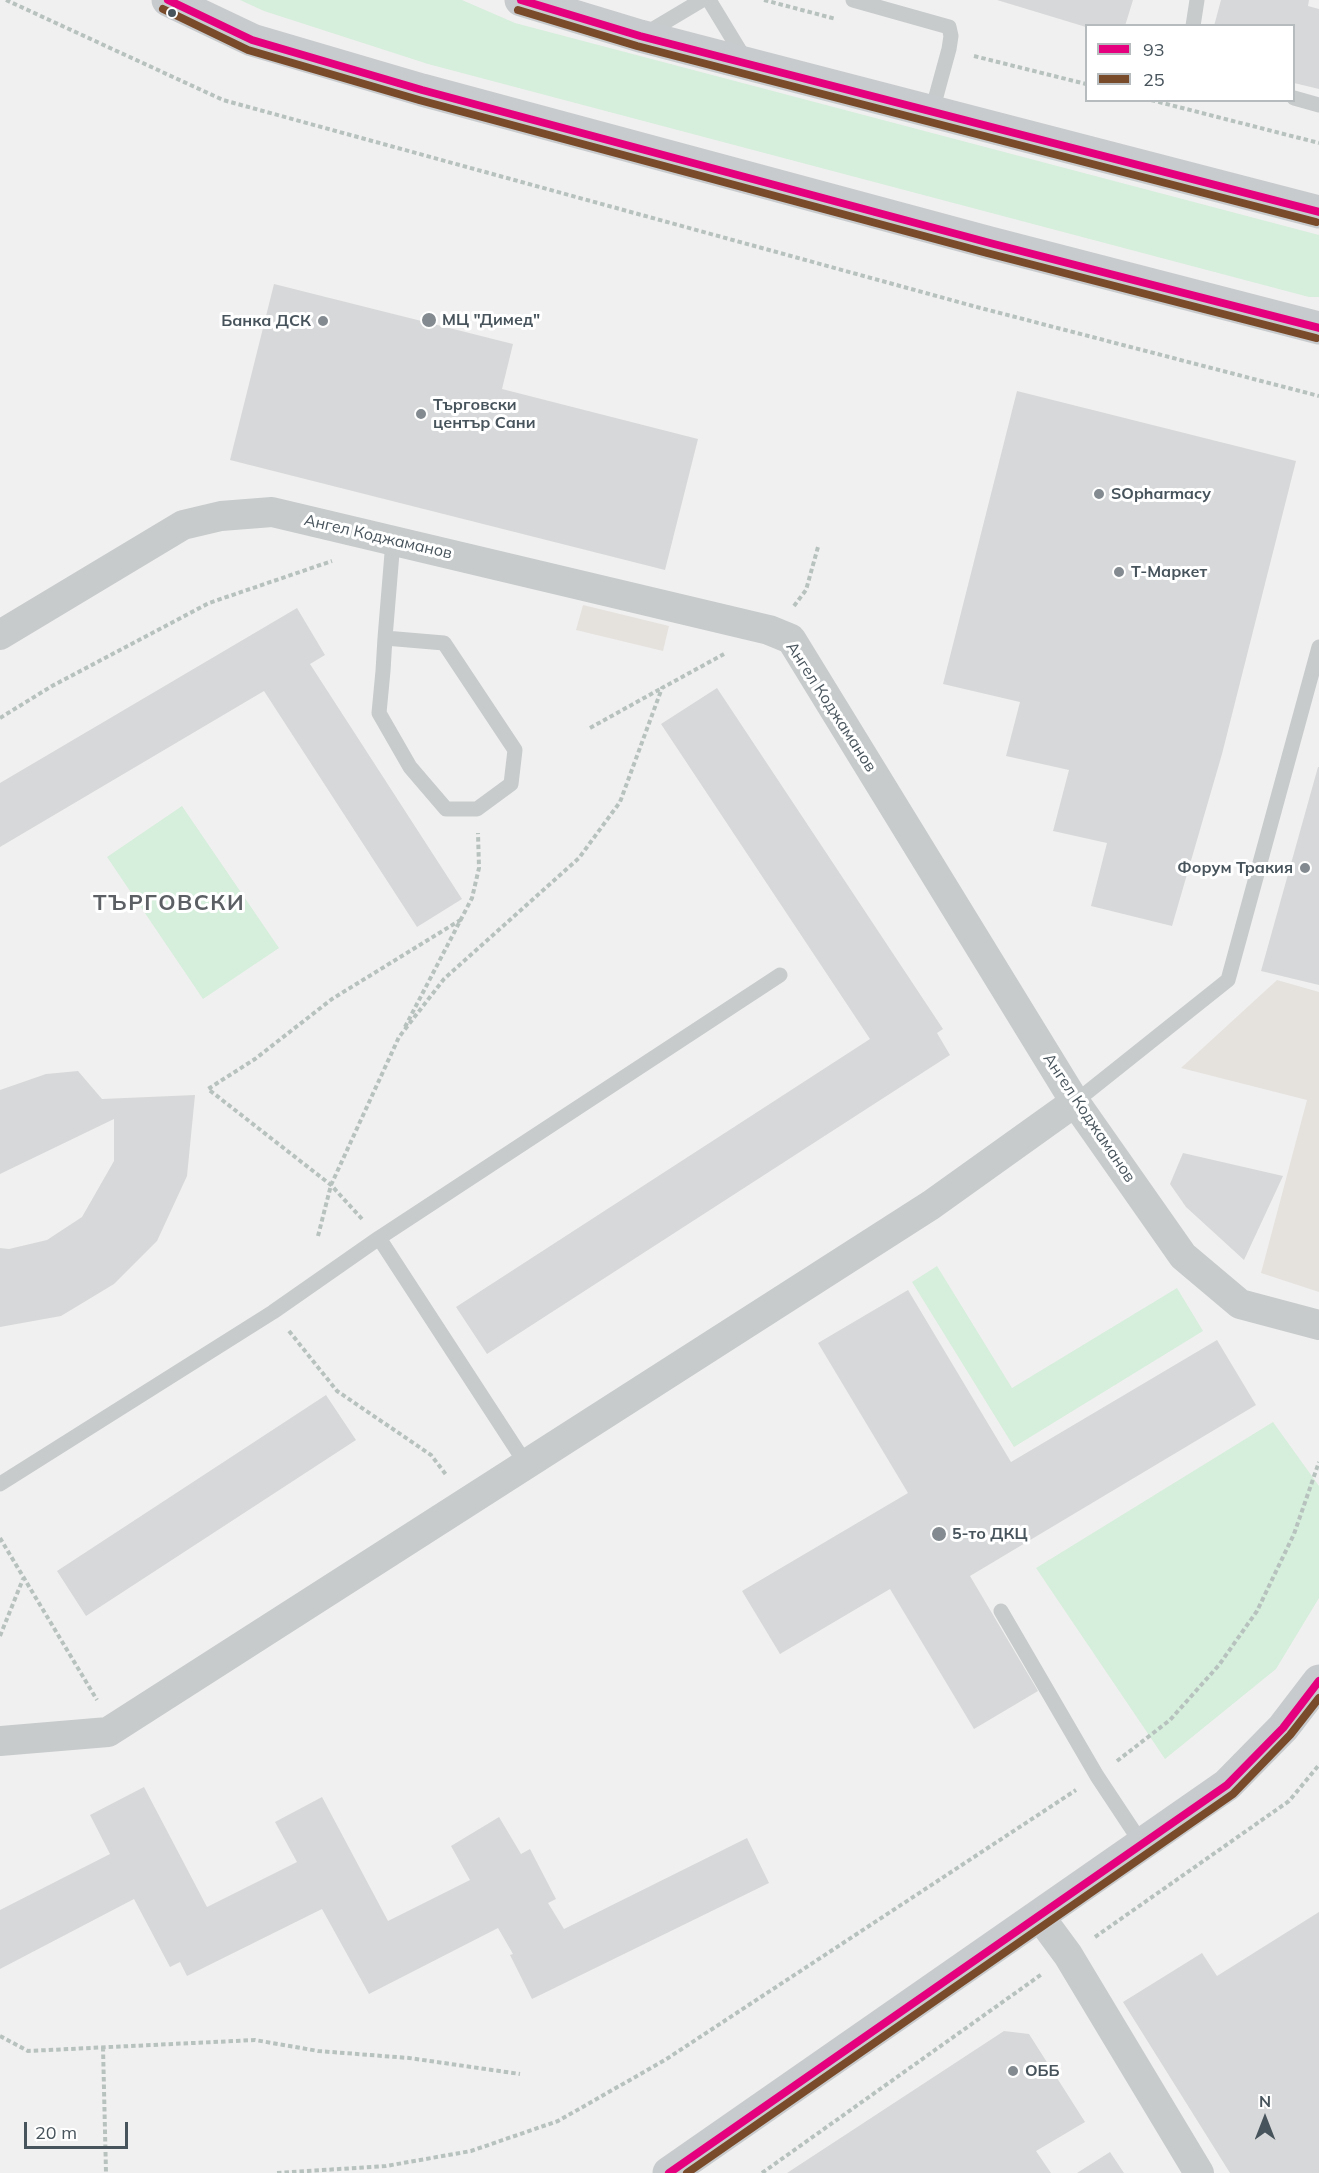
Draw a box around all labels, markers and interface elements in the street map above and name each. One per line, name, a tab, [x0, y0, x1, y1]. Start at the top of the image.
unlabelled marker	[166, 7, 178, 19]
legend	[1085, 24, 1295, 102]
text: 93	[1143, 38, 1165, 61]
text: 25	[1143, 68, 1165, 91]
place label: МЦ "Димед"	[442, 310, 540, 330]
place label: Банка ДСК	[221, 311, 311, 331]
marker: МЦ "Димед"	[420, 311, 438, 329]
marker: Банка ДСК	[316, 314, 330, 328]
place label: Търговски център Сани	[433, 395, 536, 433]
marker: Търговски център Сани	[414, 407, 428, 421]
place label: SOpharmacy	[1111, 484, 1211, 504]
marker: SOpharmacy	[1092, 487, 1106, 501]
street label: Ангел Коджаманов	[302, 511, 454, 563]
place label: Т-Маркет	[1131, 562, 1207, 582]
marker: Т-Маркет	[1112, 565, 1126, 579]
street label: Ангел Коджаманов	[782, 638, 880, 776]
place label: Форум Тракия	[1177, 858, 1293, 878]
marker: Форум Тракия	[1298, 861, 1312, 875]
district label: ТЪРГОВСКИ	[93, 890, 245, 916]
street label: Ангел Коджаманов	[1039, 1050, 1139, 1186]
place label: 5-то ДКЦ	[952, 1524, 1028, 1544]
marker: 5-то ДКЦ	[930, 1525, 948, 1543]
place label: ОББ	[1025, 2061, 1060, 2081]
marker: ОББ	[1006, 2064, 1020, 2078]
north arrow	[1235, 2089, 1295, 2149]
text: N	[1259, 2091, 1271, 2111]
scale bar	[27, 2110, 130, 2148]
text: 20 m	[35, 2121, 77, 2144]

